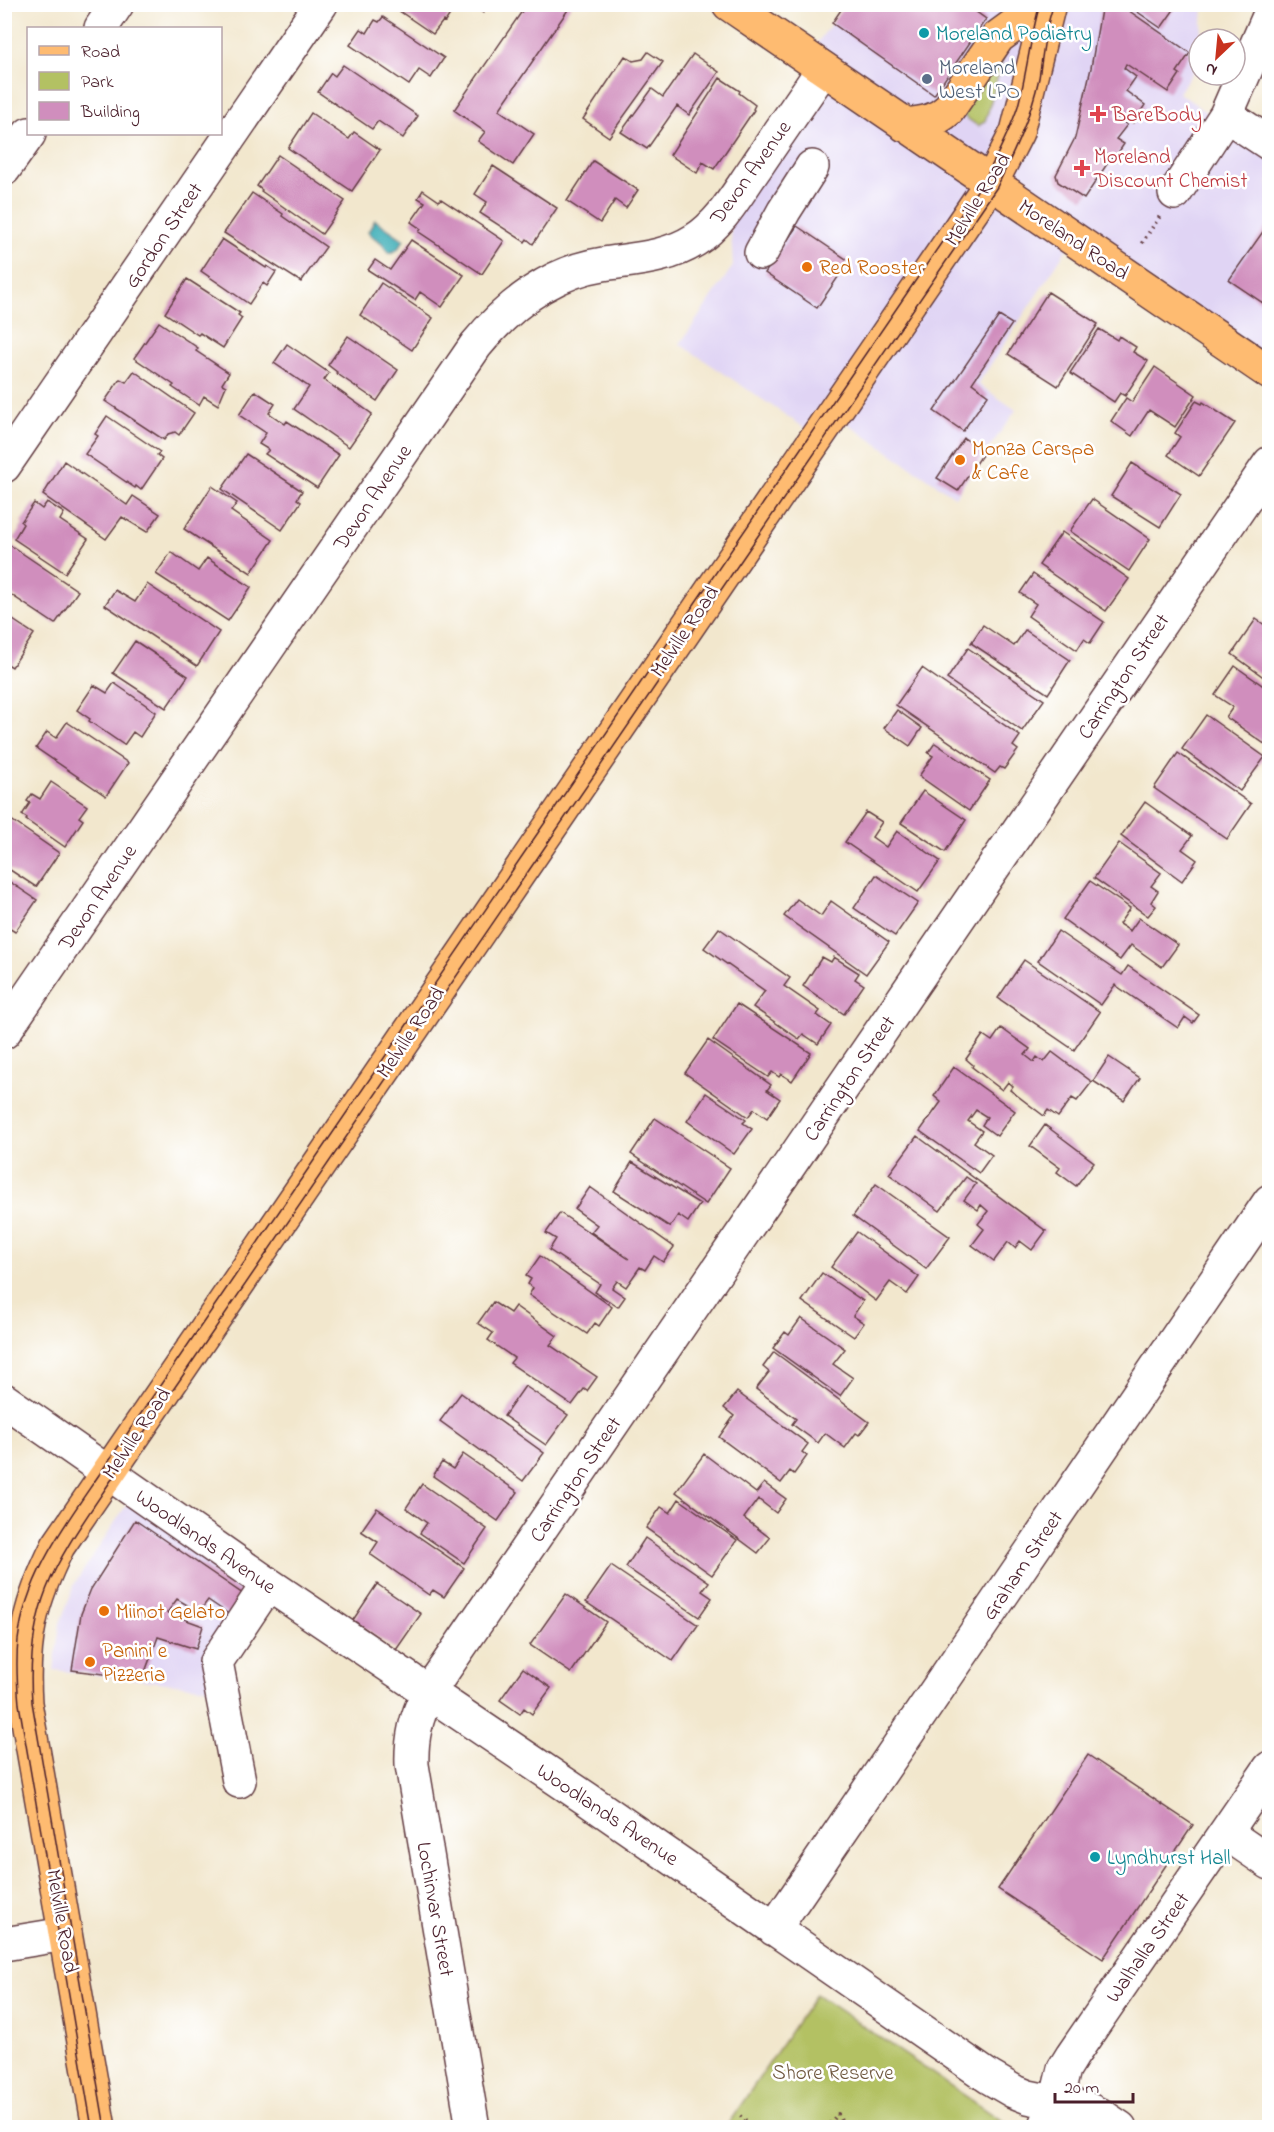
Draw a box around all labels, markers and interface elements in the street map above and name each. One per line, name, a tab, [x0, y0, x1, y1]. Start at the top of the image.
place label: Moreland Podiatry	[936, 20, 1092, 52]
marker: Moreland Podiatry	[917, 26, 931, 40]
legend	[27, 27, 222, 135]
north arrow	[1187, 27, 1247, 87]
text: Road	[81, 40, 120, 66]
place label: Moreland West LPO	[939, 54, 1020, 108]
text: N	[1201, 55, 1221, 82]
text: Park	[81, 70, 114, 96]
marker: Moreland West LPO	[920, 72, 934, 86]
text: Building	[80, 100, 140, 127]
place label: BareBody	[1111, 101, 1202, 133]
marker: BareBody	[1089, 105, 1107, 123]
street label: Devon Avenue	[703, 114, 800, 232]
place label: Moreland Discount Chemist	[1093, 143, 1247, 197]
street label: Melville Road	[938, 147, 1019, 253]
marker: Moreland Discount Chemist	[1075, 161, 1089, 175]
street label: Gordon Street	[118, 177, 211, 295]
street label: Moreland Road	[1012, 193, 1134, 289]
place label: Red Rooster	[819, 254, 925, 284]
marker: Red Rooster	[800, 260, 814, 274]
place label: Monza Carspa & Cafe	[972, 435, 1094, 489]
street label: Devon Avenue	[326, 439, 421, 558]
marker: Monza Carspa & Cafe	[953, 453, 967, 467]
street label: Melville Road	[644, 580, 728, 684]
street label: Carrington Street	[1071, 608, 1180, 747]
street label: Devon Avenue	[51, 839, 146, 958]
street label: Melville Road	[370, 981, 454, 1085]
street label: Carrington Street	[797, 1010, 906, 1149]
street label: Melville Road	[96, 1382, 180, 1486]
street label: Carrington Street	[523, 1411, 632, 1550]
street label: Woodlands Avenue	[128, 1483, 282, 1603]
street label: Graham Street	[976, 1505, 1072, 1627]
place label: Miinot Gelato	[116, 1598, 225, 1628]
marker: Miinot Gelato	[97, 1604, 111, 1618]
place label: Panini e Pizzeria	[102, 1637, 168, 1691]
marker: Panini e Pizzeria	[83, 1655, 97, 1669]
street label: Woodlands Avenue	[530, 1757, 684, 1875]
street label: Lochinvar Street	[407, 1840, 461, 1979]
place label: Lyndhurst Hall	[1107, 1844, 1231, 1876]
marker: Lyndhurst Hall	[1088, 1850, 1102, 1864]
street label: Melville Road	[37, 1867, 85, 1976]
street label: Walhalla Street	[1099, 1887, 1198, 2010]
park label: Shore Reserve	[772, 2059, 894, 2089]
scale bar	[1055, 2066, 1133, 2104]
text: 20 m	[1064, 2076, 1099, 2102]

